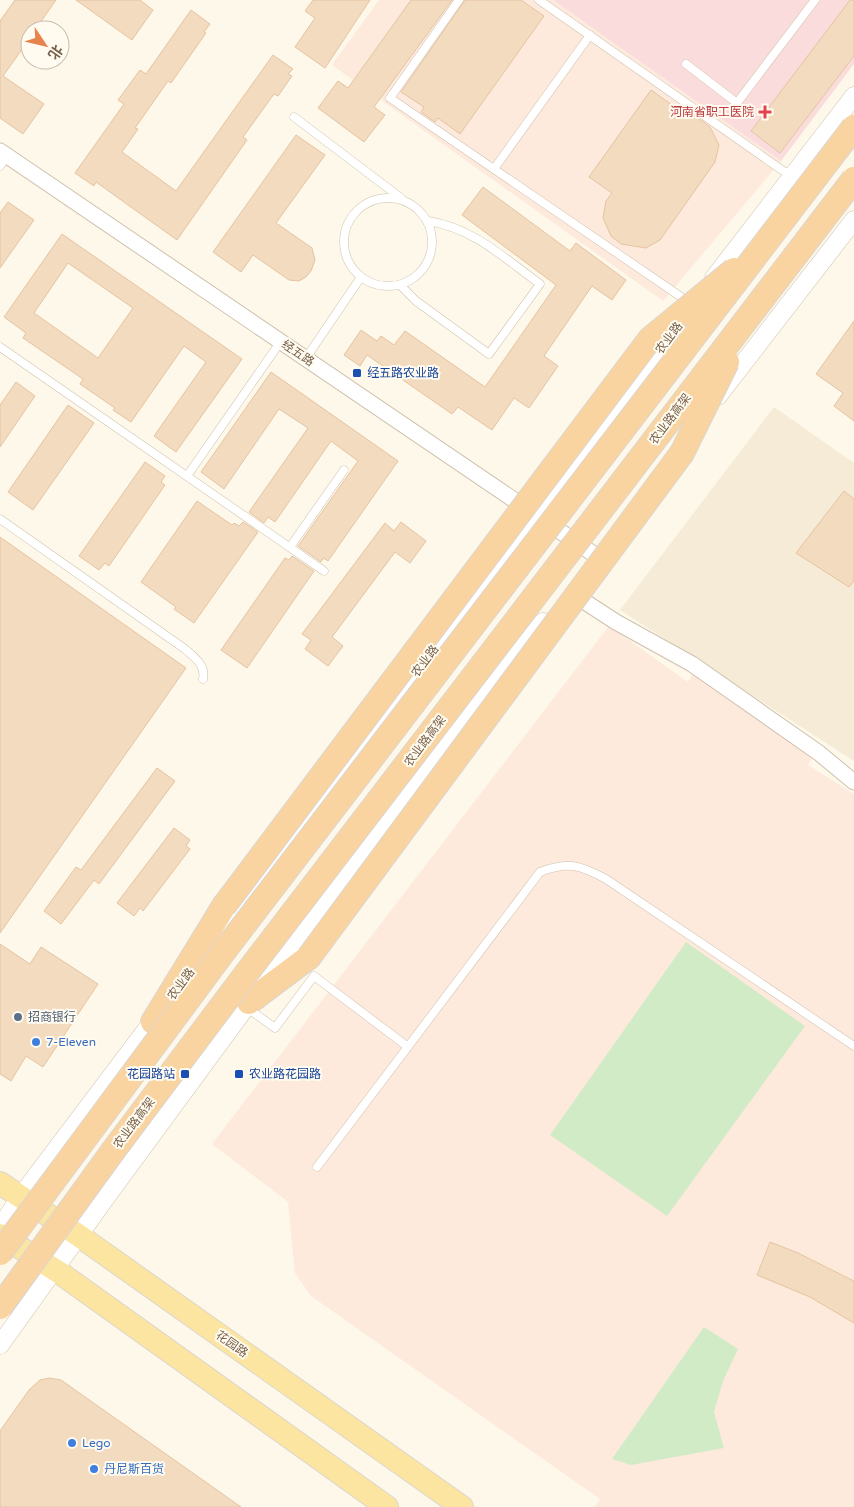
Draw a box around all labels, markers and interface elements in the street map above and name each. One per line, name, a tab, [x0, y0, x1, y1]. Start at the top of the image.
north arrow	[20, 20, 70, 70]
text: 北	[44, 42, 66, 63]
place label: 河南省职工医院	[670, 105, 754, 119]
marker: 河南省职工医院	[758, 105, 772, 119]
street label: 农业路	[653, 319, 685, 357]
street label: 经五路	[279, 337, 317, 369]
place label: 经五路农业路	[367, 366, 439, 380]
marker: 经五路农业路	[351, 367, 363, 379]
street label: 农业路高架	[646, 391, 694, 447]
street label: 农业路	[409, 642, 441, 680]
street label: 农业路高架	[401, 713, 449, 769]
street label: 农业路	[165, 965, 197, 1003]
place label: 招商银行	[28, 1010, 76, 1024]
marker: 招商银行	[12, 1011, 24, 1023]
place label: 7-Eleven	[46, 1035, 96, 1049]
marker: 7-Eleven	[30, 1036, 42, 1048]
place label: 花园路站	[127, 1067, 175, 1081]
place label: 农业路花园路	[249, 1067, 321, 1081]
marker: 花园路站	[179, 1068, 191, 1080]
marker: 农业路花园路	[233, 1068, 245, 1080]
street label: 农业路高架	[110, 1095, 158, 1151]
street label: 花园路	[213, 1328, 251, 1360]
place label: Lego	[82, 1436, 111, 1450]
marker: Lego	[66, 1437, 78, 1449]
place label: 丹尼斯百货	[104, 1462, 164, 1476]
marker: 丹尼斯百货	[88, 1463, 100, 1475]

